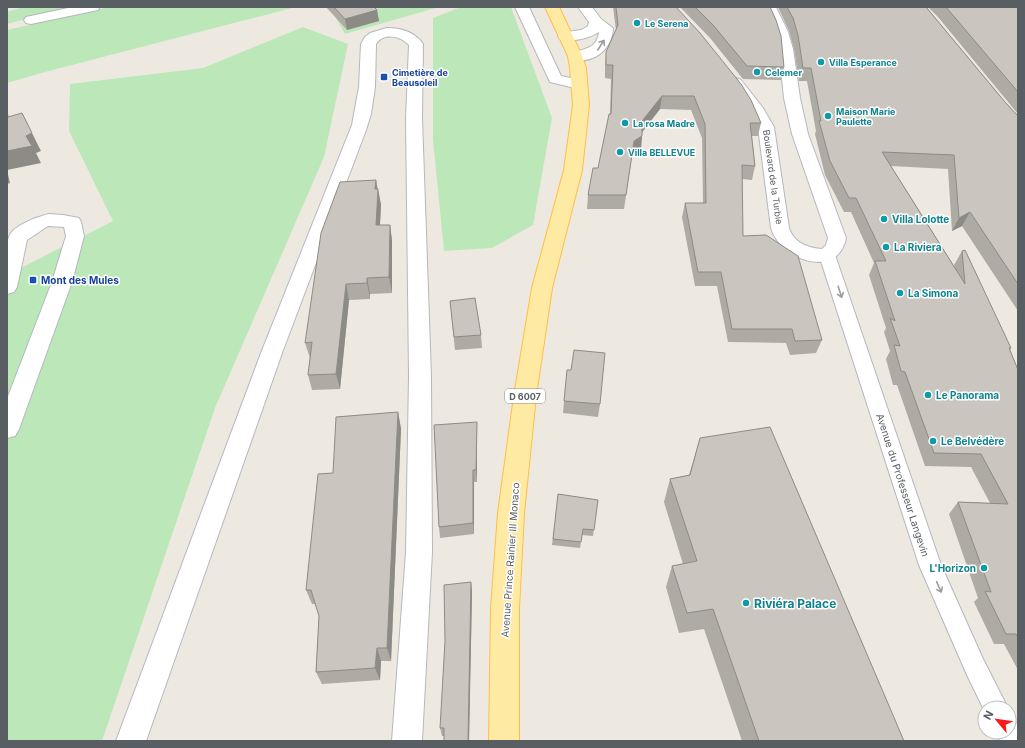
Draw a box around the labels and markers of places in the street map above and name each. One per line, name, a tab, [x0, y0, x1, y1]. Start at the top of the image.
marker: Le Serena	[632, 18, 642, 28]
place label: Le Serena	[645, 18, 688, 29]
marker: Villa Esperance	[816, 57, 826, 67]
place label: Villa Esperance	[829, 57, 898, 68]
place label: Cimetière de Beausoleil	[392, 67, 448, 88]
marker: Celemer	[752, 67, 762, 77]
place label: Celemer	[765, 67, 802, 78]
marker: Cimetière de Beausoleil	[379, 72, 389, 82]
place label: Maison Marie Paulette	[836, 106, 896, 127]
marker: Maison Marie Paulette	[823, 111, 833, 121]
marker: La rosa Madre	[620, 118, 630, 128]
place label: La rosa Madre	[633, 118, 696, 129]
marker: Villa BELLEVUE	[615, 147, 625, 157]
place label: Villa BELLEVUE	[628, 147, 695, 158]
place label: Villa Lolotte	[892, 213, 949, 225]
marker: Villa Lolotte	[879, 214, 889, 224]
place label: La Riviera	[894, 241, 942, 253]
marker: La Riviera	[881, 242, 891, 252]
place label: Mont des Mules	[41, 274, 119, 286]
marker: Mont des Mules	[28, 275, 38, 285]
place label: La Simona	[908, 287, 959, 299]
marker: La Simona	[895, 288, 905, 298]
place label: Le Panorama	[936, 389, 999, 401]
marker: Le Panorama	[923, 390, 933, 400]
place label: Le Belvédère	[941, 435, 1004, 447]
marker: Le Belvédère	[928, 436, 938, 446]
place label: L'Horizon	[930, 562, 976, 574]
marker: L'Horizon	[979, 563, 989, 573]
place label: Riviéra Palace	[754, 596, 836, 611]
marker: Riviéra Palace	[741, 598, 751, 608]

